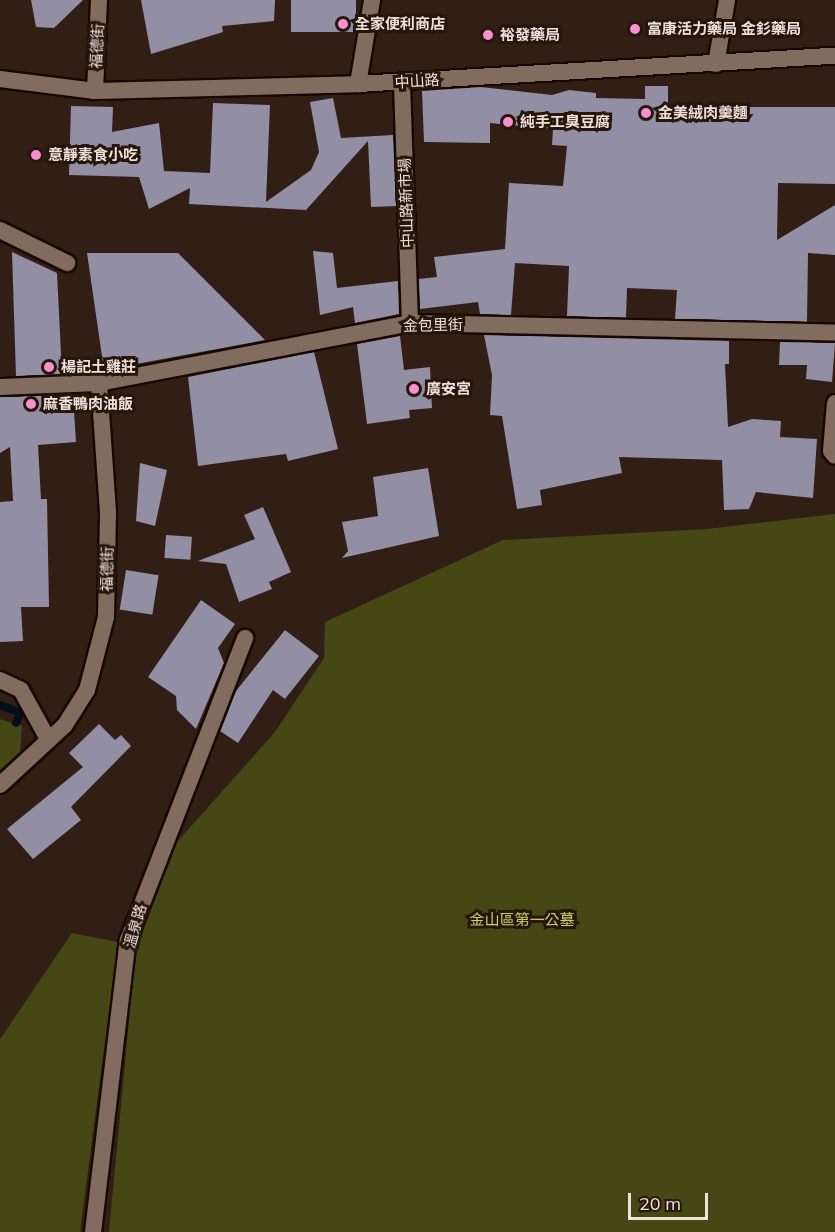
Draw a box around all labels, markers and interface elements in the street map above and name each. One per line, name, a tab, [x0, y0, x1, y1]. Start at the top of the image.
place label: 全家便利商店	[355, 15, 445, 33]
marker: 全家便利商店	[336, 17, 350, 31]
place label: 富康活力藥局 金釤藥局	[647, 20, 801, 38]
marker: 富康活力藥局 金釤藥局	[628, 22, 642, 36]
street label: 福德街	[87, 23, 107, 69]
place label: 裕發藥局	[500, 26, 560, 44]
marker: 裕發藥局	[481, 28, 495, 42]
street label: 中山路	[394, 70, 440, 92]
place label: 金美絨肉羹麵	[658, 104, 748, 122]
marker: 金美絨肉羹麵	[639, 106, 653, 120]
place label: 純手工臭豆腐	[520, 113, 610, 131]
marker: 純手工臭豆腐	[501, 115, 515, 129]
place label: 意靜素食小吃	[48, 146, 138, 164]
marker: 意靜素食小吃	[29, 148, 43, 162]
street label: 中山路新市場	[395, 158, 417, 248]
street label: 金包里街	[403, 315, 463, 335]
place label: 楊記土雞莊	[61, 358, 136, 376]
marker: 楊記土雞莊	[42, 360, 56, 374]
place label: 廣安宮	[426, 380, 471, 398]
marker: 廣安宮	[407, 382, 421, 396]
place label: 麻香鴨肉油飯	[43, 395, 133, 413]
marker: 麻香鴨肉油飯	[24, 397, 38, 411]
street label: 福德街	[98, 546, 116, 592]
street label: 溫泉路	[120, 902, 150, 950]
park label: 金山區第一公墓	[470, 911, 574, 929]
scale bar	[631, 1181, 710, 1219]
text: 20 m	[639, 1192, 681, 1215]

